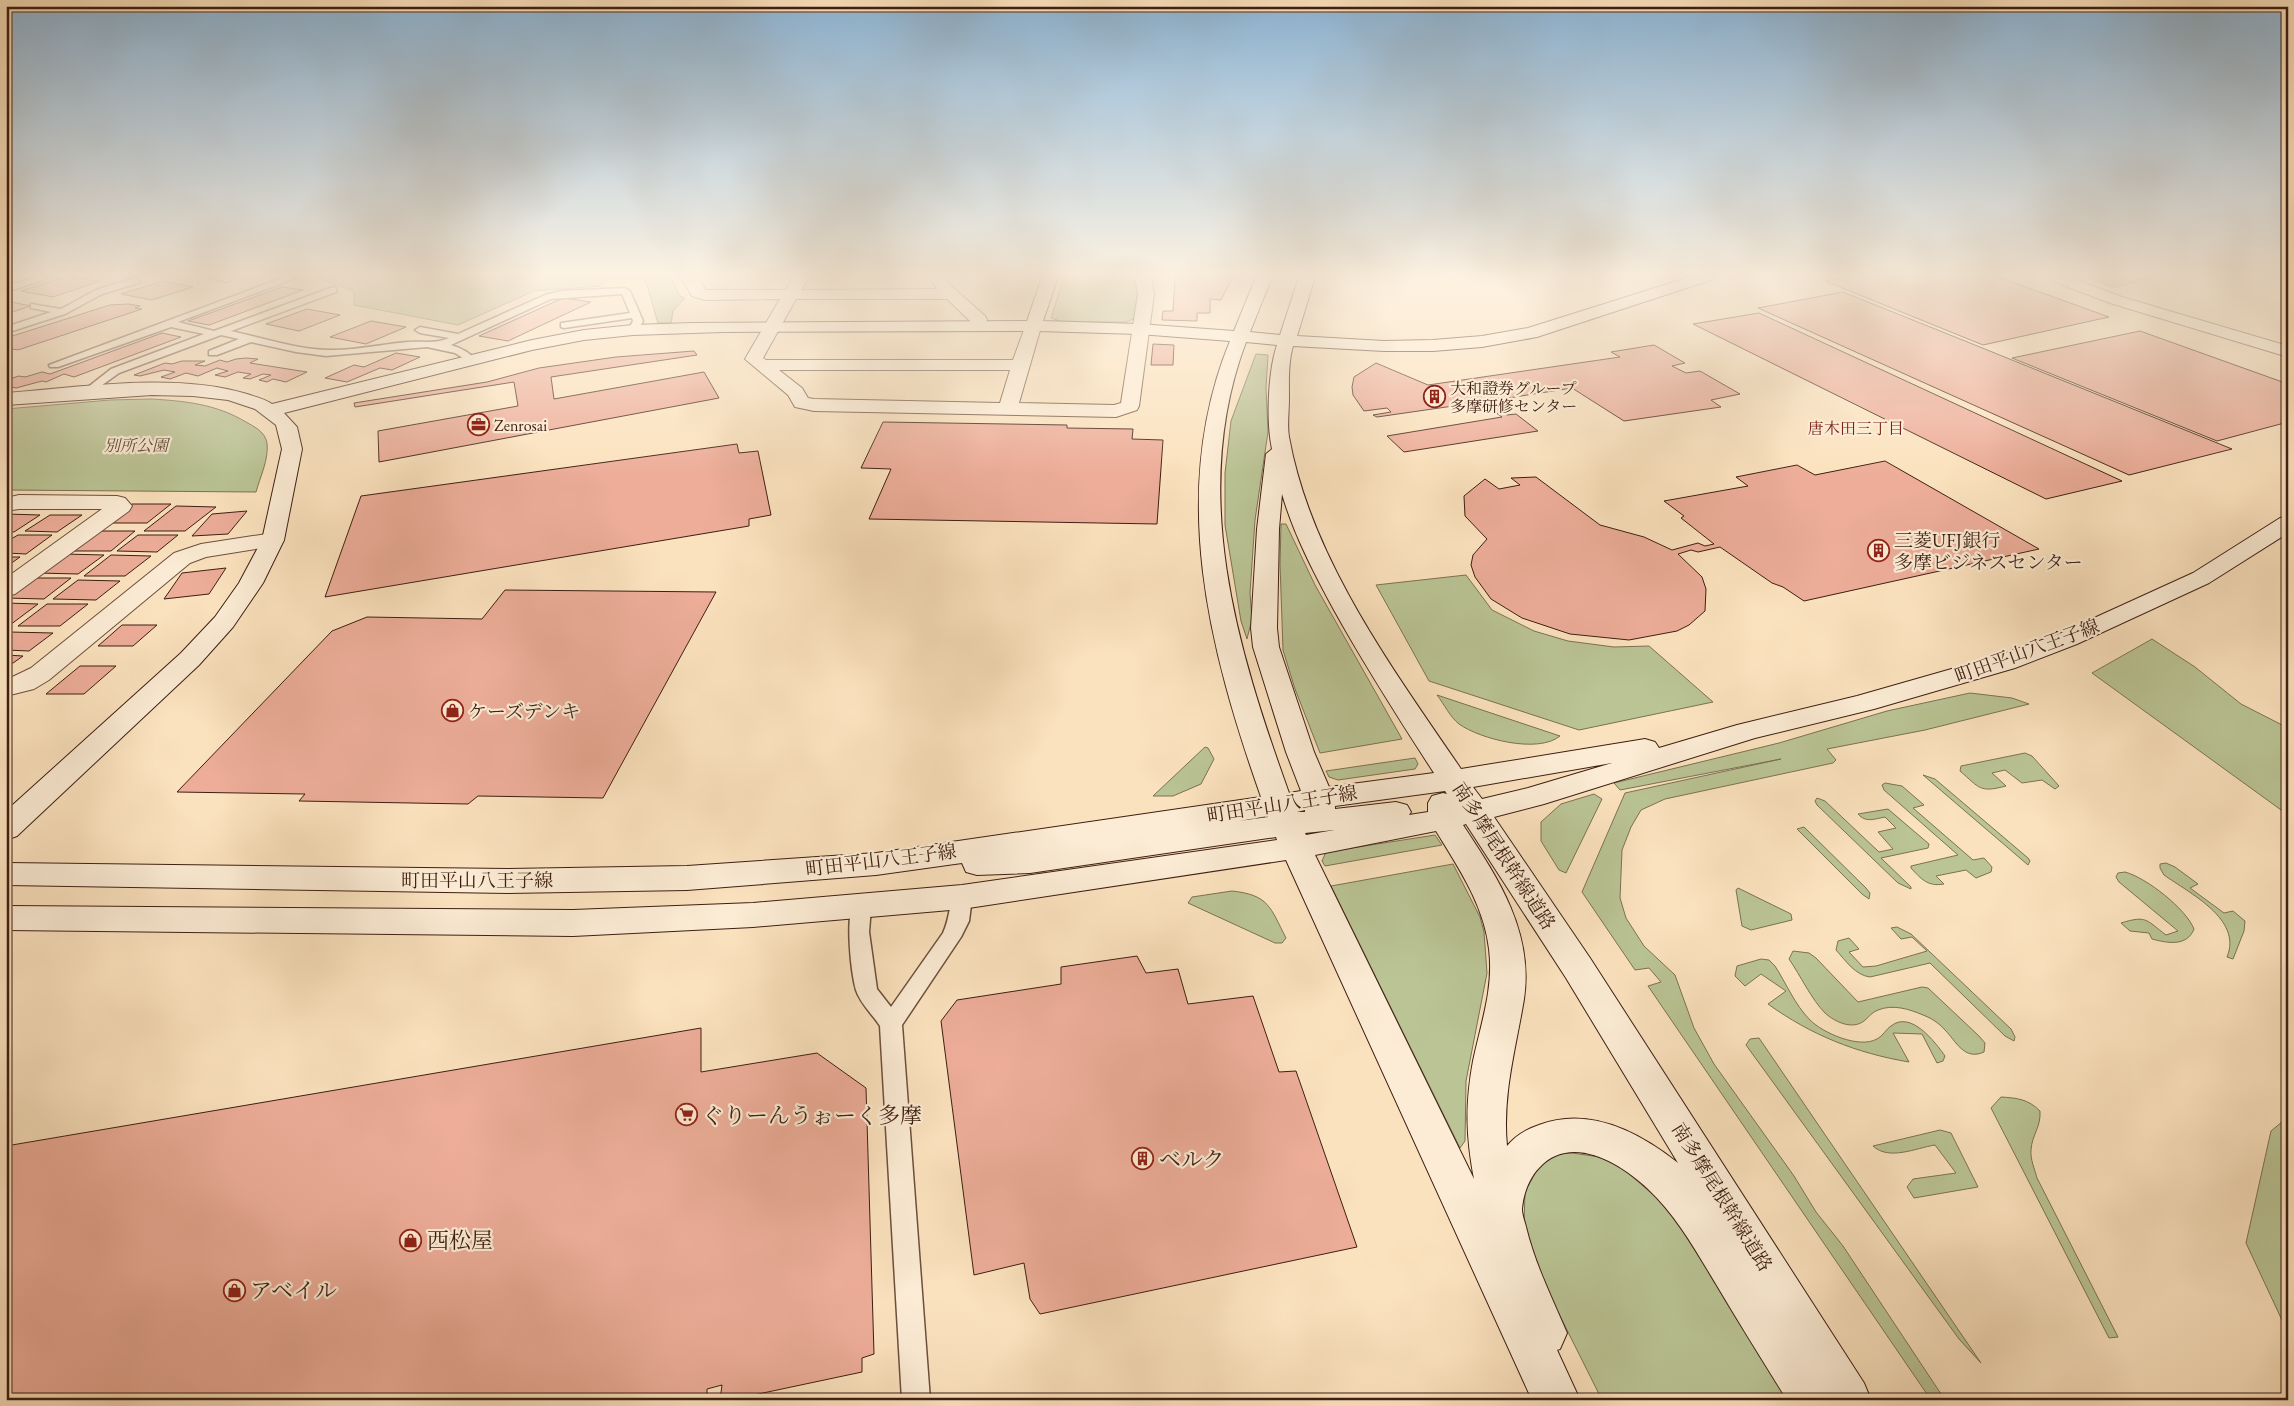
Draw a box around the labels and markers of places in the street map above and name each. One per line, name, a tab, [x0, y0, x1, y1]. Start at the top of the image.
place label: 大和證券グループ 多摩研修センター	[1450, 378, 1577, 417]
building icon: 大和證券グループ 多摩研修センター	[1422, 385, 1446, 409]
office icon: Zenrosai	[466, 413, 490, 437]
place label: Zenrosai	[494, 415, 547, 436]
place label: 三菱UFJ銀行 多摩ビジネスセンター	[1894, 528, 2083, 575]
building icon: 三菱UFJ銀行 多摩ビジネスセンター	[1866, 539, 1890, 563]
shop icon: ケーズデンキ	[440, 699, 464, 723]
place label: ケーズデンキ	[468, 699, 580, 724]
place label: ぐりーんうぉーく多摩	[702, 1101, 922, 1130]
supermarket icon: ぐりーんうぉーく多摩	[674, 1103, 698, 1127]
place label: ベルク	[1159, 1145, 1225, 1174]
building icon: ベルク	[1131, 1147, 1155, 1171]
place label: 西松屋	[427, 1226, 493, 1255]
shop icon: 西松屋	[399, 1228, 423, 1252]
place label: アベイル	[250, 1276, 337, 1305]
shop icon: アベイル	[222, 1278, 246, 1302]

